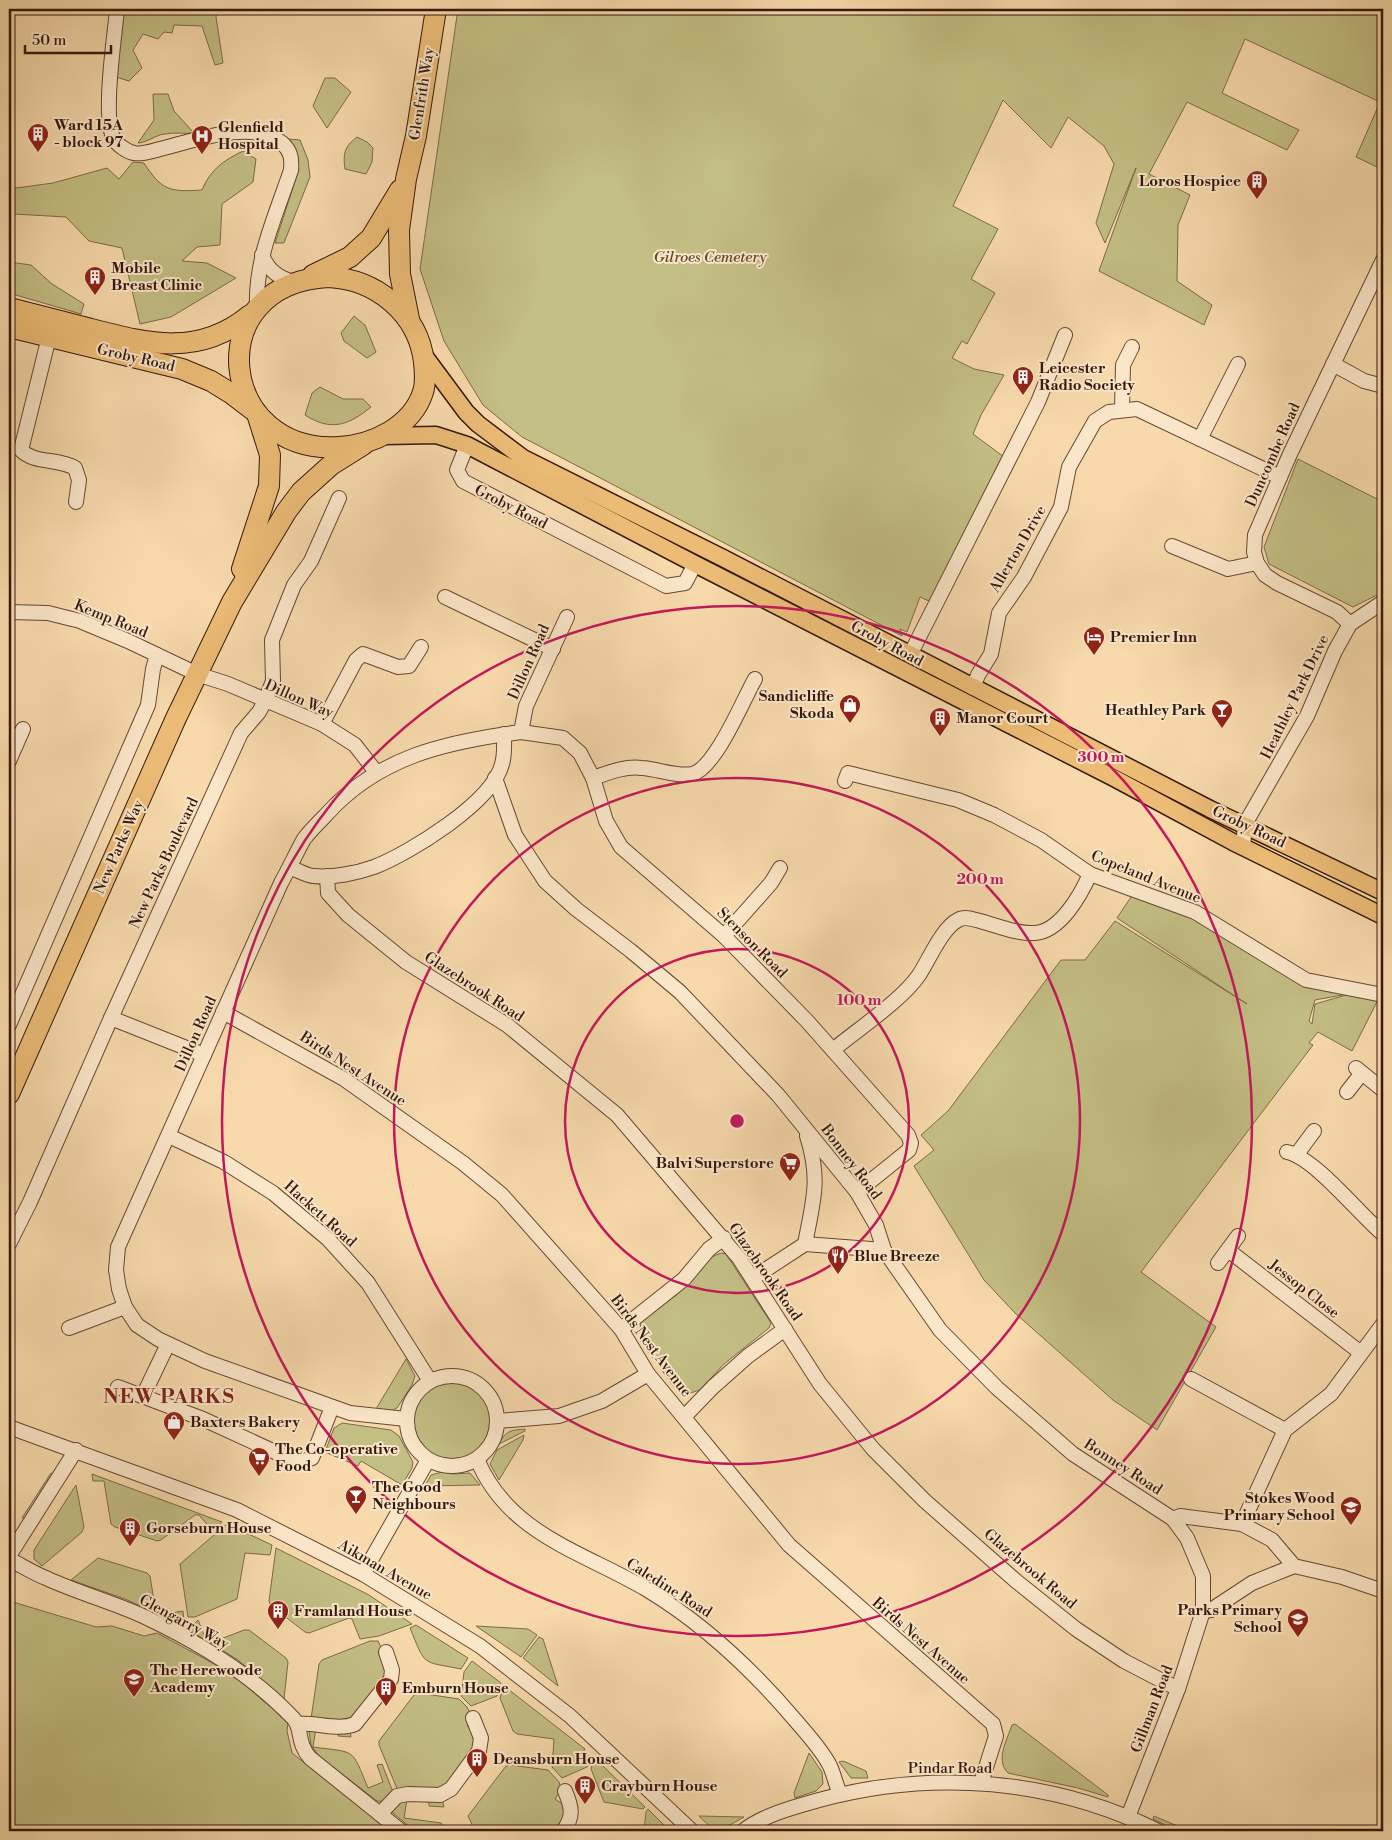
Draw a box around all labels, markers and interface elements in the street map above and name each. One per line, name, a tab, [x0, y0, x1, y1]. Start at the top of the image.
scale bar	[25, 22, 111, 54]
text: 50 m	[32, 31, 66, 50]
street label: Glenfrith Way	[405, 45, 439, 142]
place label: Ward 15A - block 97	[53, 116, 123, 152]
place label: Glenfield Hospital	[218, 118, 284, 154]
building icon: Ward 15A - block 97	[26, 122, 50, 153]
hospital icon: Glenfield Hospital	[190, 124, 214, 155]
building icon: Loros Hospice	[1245, 169, 1269, 200]
place label: Loros Hospice	[1139, 172, 1241, 191]
park label: Gilroes Cemetery	[653, 248, 768, 267]
place label: Mobile Breast Clinic	[111, 259, 203, 295]
building icon: Mobile Breast Clinic	[83, 265, 107, 296]
street label: Groby Road	[95, 340, 177, 376]
place label: Leicester Radio Society	[1039, 359, 1135, 395]
building icon: Leicester Radio Society	[1011, 365, 1035, 396]
street label: Duncombe Road	[1241, 399, 1305, 510]
street label: Groby Road	[471, 481, 551, 534]
street label: Allerton Drive	[985, 502, 1051, 597]
street label: Kemp Road	[71, 596, 151, 643]
street label: Groby Road	[848, 617, 927, 671]
street label: Dillon Road	[504, 621, 554, 703]
hotel icon: Premier Inn	[1082, 625, 1106, 656]
place label: Premier Inn	[1110, 628, 1198, 647]
street label: Heathley Park Drive	[1257, 632, 1333, 762]
street label: Dillon Way	[262, 675, 337, 723]
place label: Sandicliffe Skoda	[759, 687, 835, 723]
shop icon: Sandicliffe Skoda	[838, 693, 862, 724]
bar icon: Heathley Park	[1210, 698, 1234, 729]
place label: Heathley Park	[1105, 701, 1207, 720]
building icon: Manor Court	[928, 706, 952, 737]
place label: Manor Court	[956, 709, 1049, 728]
text: 300 m	[1078, 748, 1125, 767]
street label: New Parks Boulevard	[125, 794, 203, 932]
street label: New Parks Way	[90, 796, 148, 897]
street label: Groby Road	[1209, 802, 1289, 853]
street label: Copeland Avenue	[1088, 846, 1204, 908]
text: 200 m	[956, 870, 1004, 889]
street label: Stenson Road	[713, 904, 792, 983]
street label: Glazebrook Road	[420, 948, 528, 1027]
text: 100 m	[837, 991, 882, 1010]
street label: Dillon Road	[171, 993, 221, 1075]
street label: Birds Nest Avenue	[295, 1027, 410, 1110]
centre of rings	[728, 1112, 746, 1130]
street label: Bonney Road	[816, 1120, 886, 1204]
supermarket icon: Balvi Superstore	[778, 1151, 802, 1182]
place label: Balvi Superstore	[656, 1154, 774, 1173]
street label: Hackett Road	[280, 1177, 361, 1252]
street label: Glazebrook Road	[724, 1219, 806, 1325]
restaurant icon: Blue Breeze	[826, 1244, 850, 1275]
place label: Blue Breeze	[854, 1247, 940, 1266]
street label: Jessop Close	[1264, 1255, 1343, 1323]
street label: Birds Nest Avenue	[606, 1290, 696, 1401]
district label: NEW PARKS	[103, 1385, 235, 1410]
shop icon: Baxters Bakery	[162, 1410, 186, 1441]
place label: Baxters Bakery	[190, 1413, 300, 1432]
street label: Bonney Road	[1079, 1434, 1166, 1500]
place label: The Co-operative Food	[275, 1440, 398, 1476]
supermarket icon: The Co-operative Food	[247, 1446, 271, 1477]
place label: The Good Neighbours	[372, 1478, 456, 1514]
bar icon: The Good Neighbours	[344, 1484, 368, 1515]
place label: Stokes Wood Primary School	[1224, 1489, 1336, 1525]
school or university icon: Stokes Wood Primary School	[1339, 1495, 1363, 1526]
building icon: Gorseburn House	[118, 1516, 142, 1547]
place label: Gorseburn House	[146, 1519, 272, 1538]
street label: Glazebrook Road	[980, 1525, 1081, 1614]
street label: Aikman Avenue	[334, 1535, 435, 1605]
street label: Caledine Road	[623, 1554, 716, 1622]
street label: Glengarry Way	[136, 1590, 233, 1654]
street label: Birds Nest Avenue	[868, 1593, 974, 1689]
building icon: Framland House	[266, 1599, 290, 1630]
place label: Parks Primary School	[1178, 1601, 1282, 1637]
place label: Framland House	[294, 1602, 412, 1621]
school or university icon: Parks Primary School	[1286, 1607, 1310, 1638]
place label: The Herewoode Academy	[149, 1661, 262, 1697]
street label: Gillman Road	[1127, 1662, 1178, 1756]
school or university icon: The Herewoode Academy	[122, 1667, 146, 1698]
building icon: Emburn House	[374, 1676, 398, 1707]
place label: Emburn House	[402, 1679, 509, 1698]
building icon: Deansburn House	[465, 1747, 489, 1778]
place label: Deansburn House	[493, 1750, 620, 1769]
street label: Pindar Road	[908, 1759, 993, 1778]
building icon: Crayburn House	[573, 1774, 597, 1805]
place label: Crayburn House	[601, 1777, 718, 1796]

